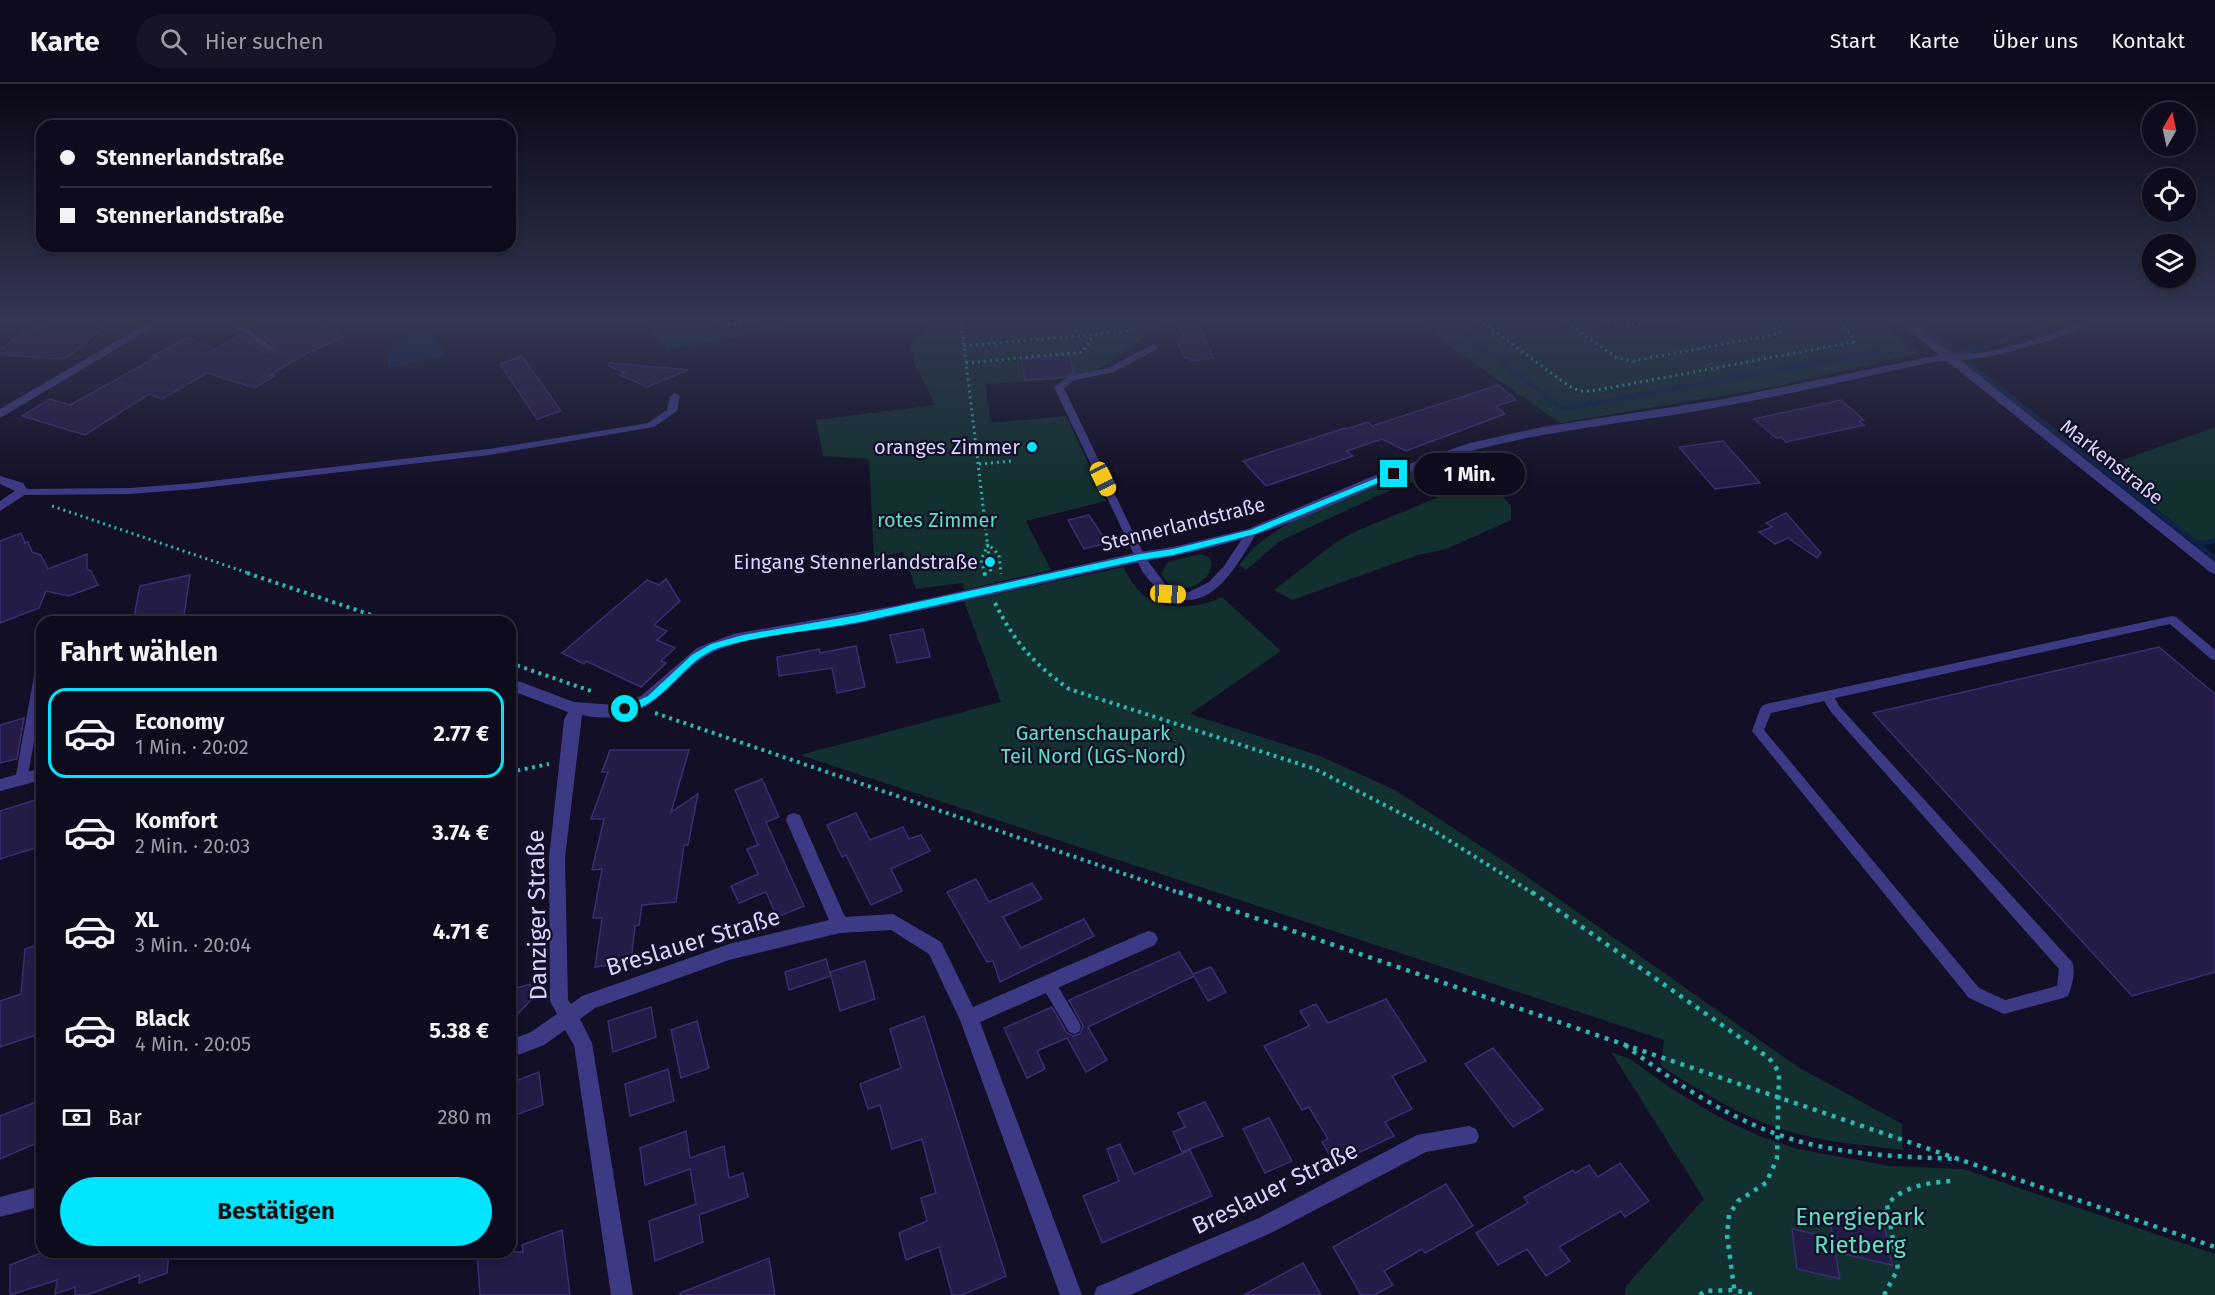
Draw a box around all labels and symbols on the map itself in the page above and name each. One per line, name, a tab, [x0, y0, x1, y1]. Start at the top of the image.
north arrow	[2142, 102, 2196, 156]
street label: Markenstraße	[2056, 414, 2168, 510]
place label: oranges Zimmer	[874, 435, 1020, 459]
marker: oranges Zimmer	[1025, 440, 1039, 454]
callout: 1 Min.	[1415, 453, 1526, 495]
car	[1087, 459, 1119, 499]
route end	[1380, 460, 1407, 487]
street label: Stennerlandstraße	[1098, 492, 1268, 556]
park label: rotes Zimmer	[877, 508, 997, 532]
place label: Eingang Stennerlandstraße	[733, 550, 978, 574]
marker: Eingang Stennerlandstraße	[983, 555, 997, 569]
car	[1150, 584, 1186, 604]
route start	[611, 695, 638, 722]
park label: Gartenschaupark Teil Nord (LGS-Nord)	[1001, 721, 1185, 768]
street label: Danziger Straße	[522, 829, 552, 1001]
street label: Breslauer Straße	[603, 902, 783, 982]
street label: Breslauer Straße	[1188, 1136, 1362, 1240]
park label: Energiepark Rietberg	[1795, 1203, 1926, 1259]

